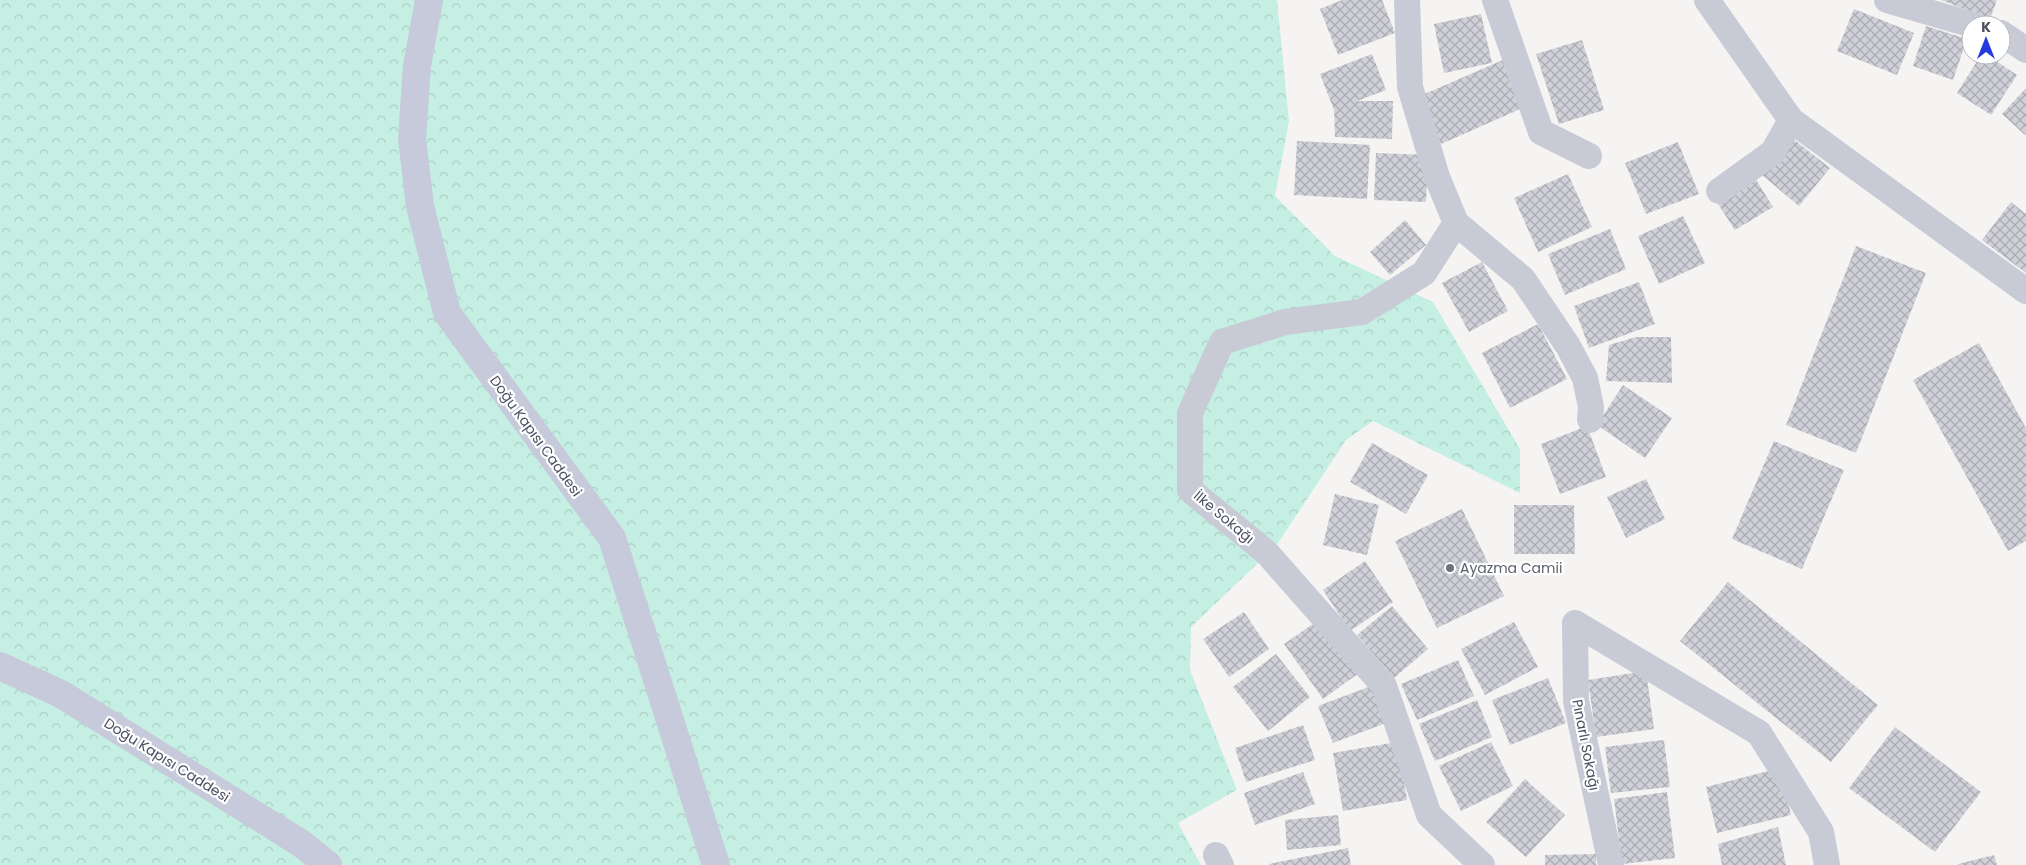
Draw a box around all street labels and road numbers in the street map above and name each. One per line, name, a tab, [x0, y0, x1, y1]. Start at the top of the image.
street label: Doğu Kapısı Caddesi	[485, 372, 587, 500]
street label: İlke Sokağı	[1190, 486, 1258, 548]
street label: Pınarlı Sokağı	[1567, 698, 1605, 792]
street label: Doğu Kapısı Caddesi	[100, 713, 234, 807]

